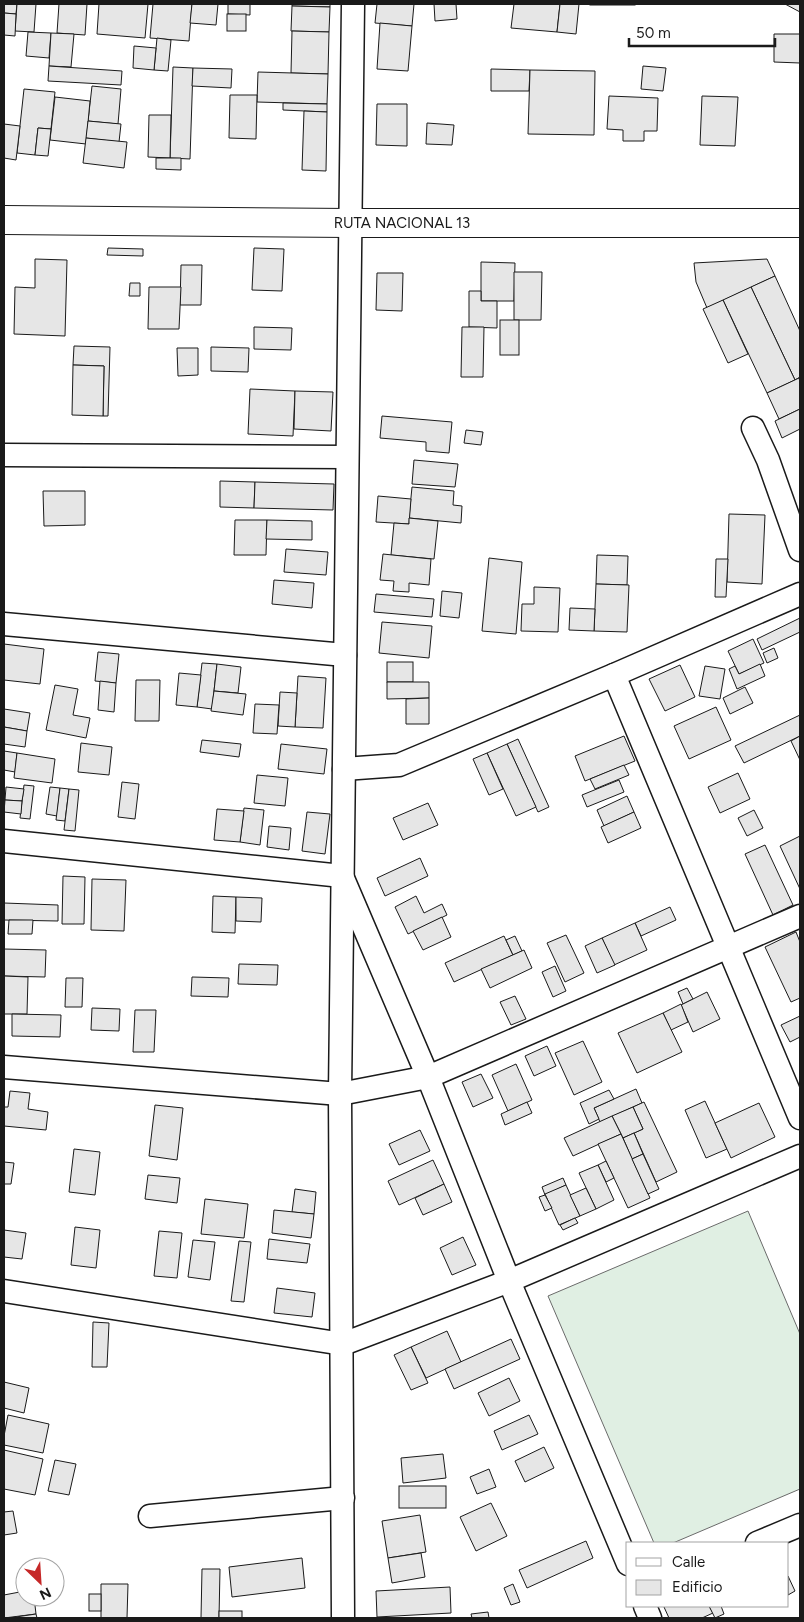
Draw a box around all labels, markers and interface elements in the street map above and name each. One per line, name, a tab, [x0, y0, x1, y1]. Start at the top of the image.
scale bar	[629, 15, 775, 47]
text: 50 m	[636, 24, 671, 42]
street label: RUTA NACIONAL 13	[334, 214, 470, 232]
legend	[626, 1542, 789, 1607]
text: Calle	[672, 1553, 705, 1571]
north arrow	[15, 1557, 65, 1607]
text: Edificio	[672, 1578, 723, 1596]
text: N	[37, 1583, 54, 1603]

